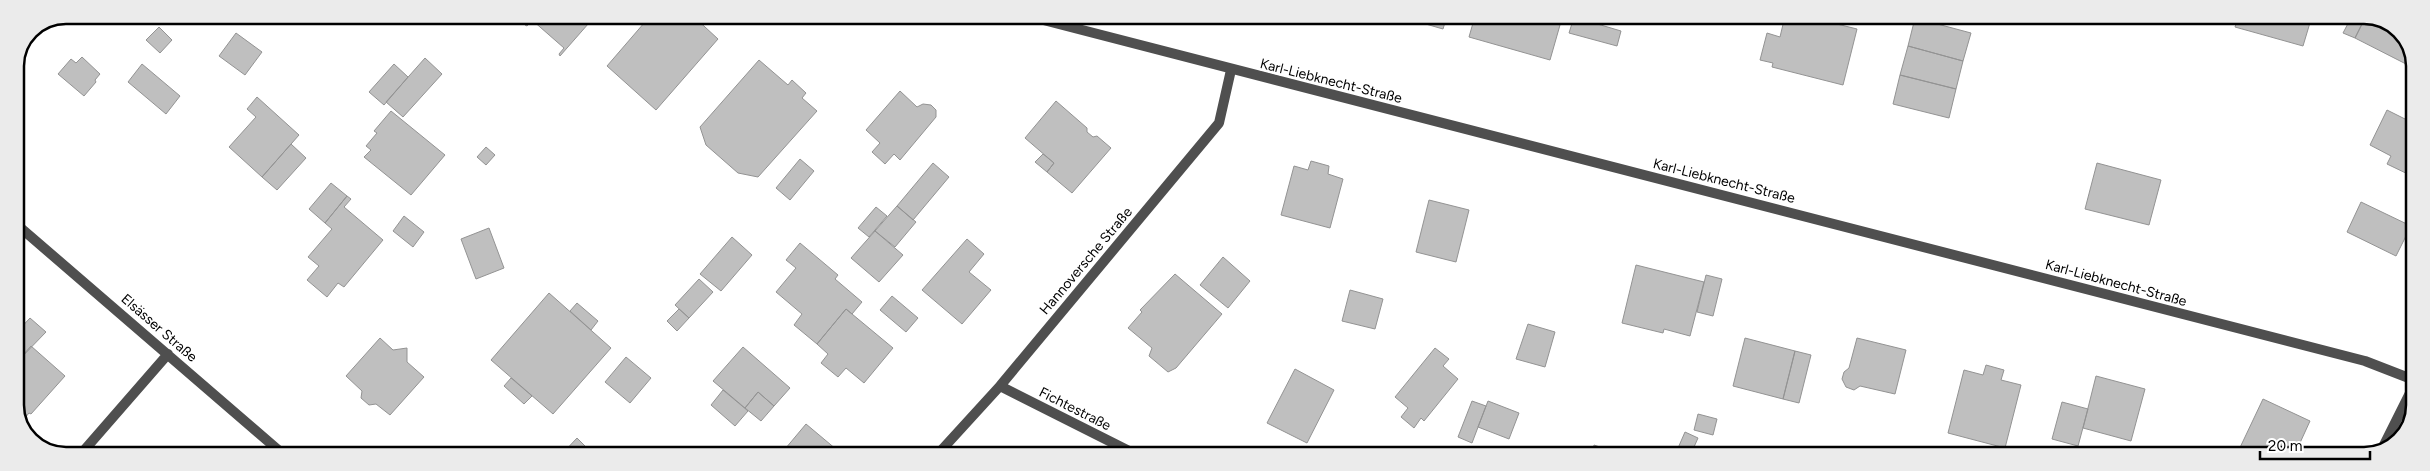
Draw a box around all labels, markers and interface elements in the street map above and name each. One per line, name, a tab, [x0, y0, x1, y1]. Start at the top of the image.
street label: Karl-Liebknecht-Straße	[1258, 55, 1404, 107]
street label: Karl-Liebknecht-Straße	[1651, 155, 1797, 207]
street label: Hannoversche Straße	[1036, 204, 1136, 318]
street label: Karl-Liebknecht-Straße	[2043, 256, 2189, 310]
street label: Elsässer Straße	[117, 290, 201, 366]
street label: Fichtestraße	[1036, 384, 1114, 435]
scale bar	[2260, 428, 2370, 460]
text: 20 m	[2268, 437, 2302, 455]

